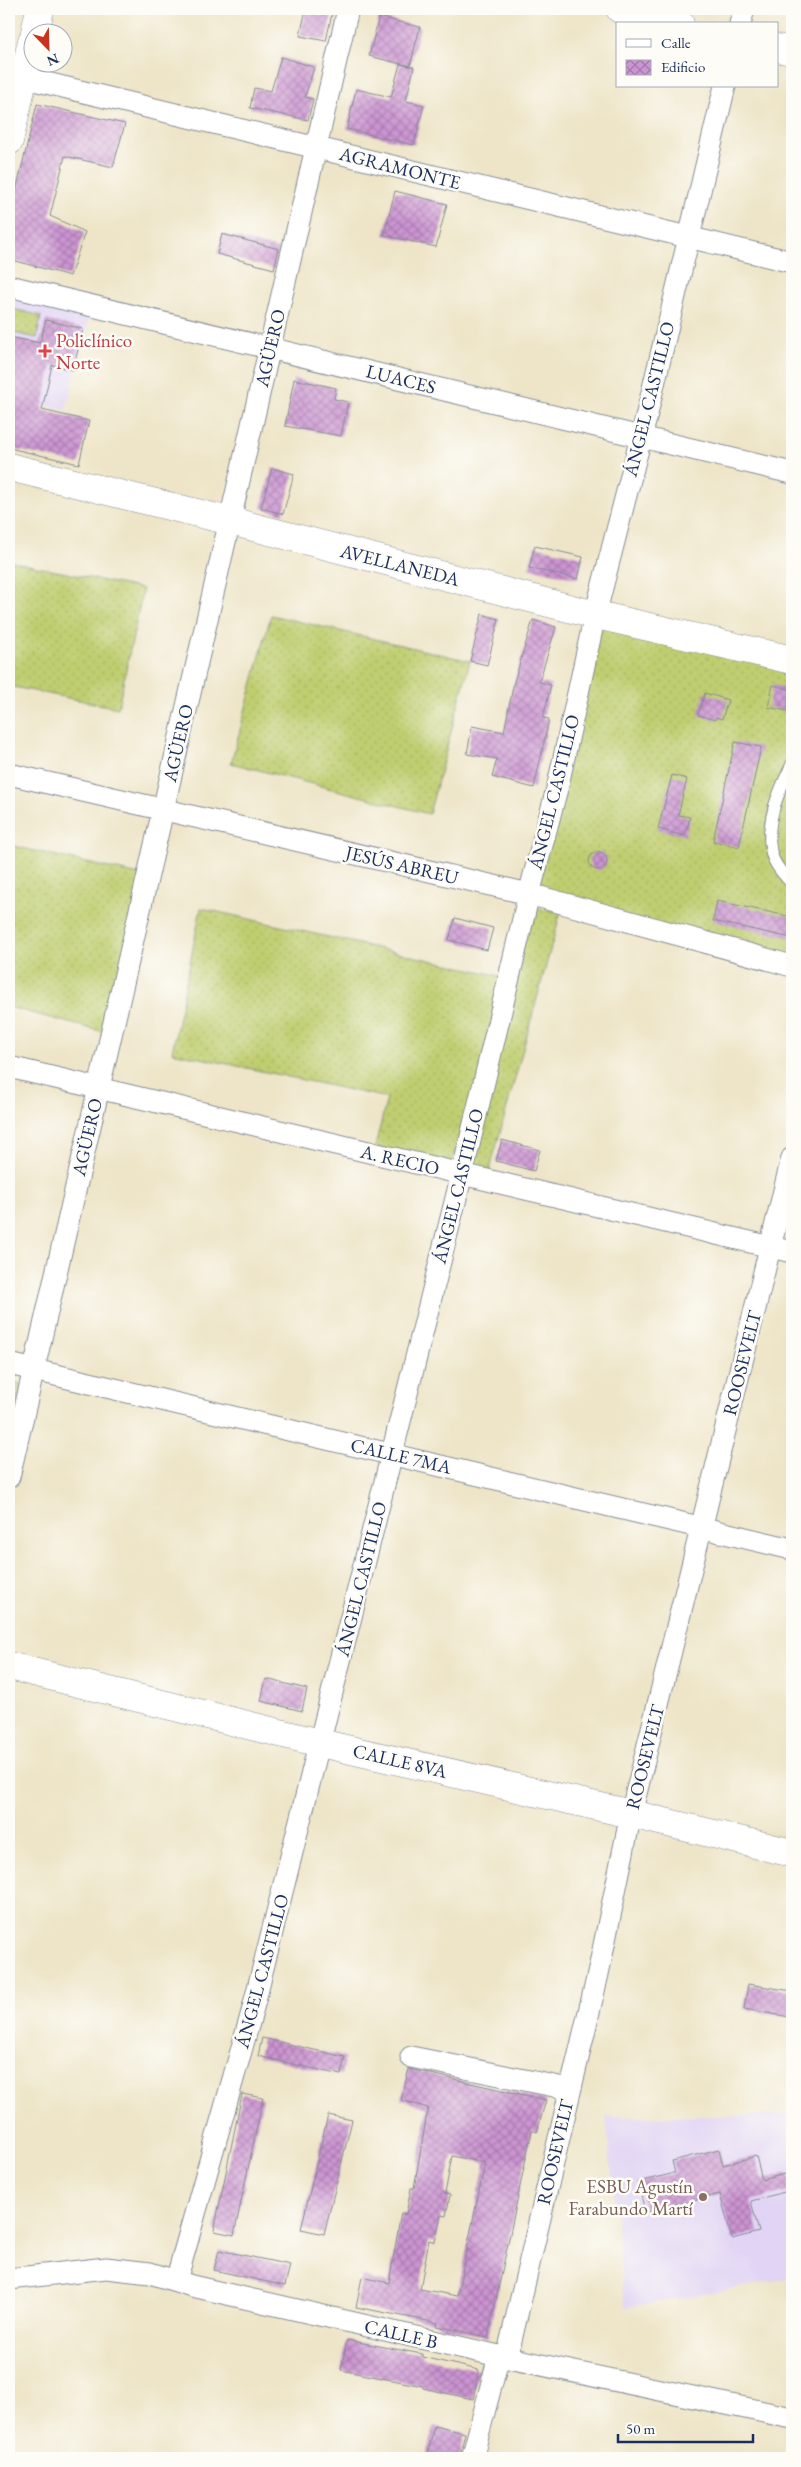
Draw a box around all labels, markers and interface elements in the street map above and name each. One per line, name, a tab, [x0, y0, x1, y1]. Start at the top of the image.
north arrow	[22, 22, 72, 72]
legend	[616, 22, 778, 88]
text: Calle	[661, 33, 691, 52]
text: N	[44, 49, 62, 71]
text: Edificio	[661, 57, 705, 76]
street label: AGRAMONTE	[336, 141, 463, 195]
street label: AGÜERO	[249, 307, 291, 390]
street label: ÁNGEL CASTILLO	[617, 319, 680, 480]
place label: Policlínico Norte	[56, 328, 132, 375]
marker: Policlínico Norte	[38, 344, 52, 358]
street label: LUACES	[364, 358, 438, 400]
street label: AVELLANEDA	[337, 538, 463, 592]
street label: AGÜERO	[157, 702, 199, 785]
street label: ÁNGEL CASTILLO	[522, 712, 585, 873]
street label: JESÚS ABREU	[341, 839, 461, 890]
street label: AGÜERO	[66, 1096, 108, 1179]
street label: ÁNGEL CASTILLO	[426, 1106, 489, 1267]
street label: A. RECIO	[357, 1139, 442, 1181]
street label: ROOSEVELT	[717, 1308, 767, 1418]
street label: CALLE 7MA	[348, 1432, 455, 1480]
street label: ÁNGEL CASTILLO	[329, 1499, 392, 1660]
street label: ROOSEVELT	[620, 1702, 670, 1812]
street label: CALLE 8VA	[350, 1738, 450, 1784]
street label: ÁNGEL CASTILLO	[229, 1891, 295, 2052]
street label: ROOSEVELT	[531, 2097, 579, 2207]
place label: ESBU Agustín Farabundo Martí	[568, 2174, 693, 2221]
marker: ESBU Agustín Farabundo Martí	[697, 2191, 709, 2203]
street label: CALLE B	[362, 2313, 440, 2355]
scale bar	[618, 2412, 754, 2444]
text: 50 m	[626, 2419, 655, 2438]

